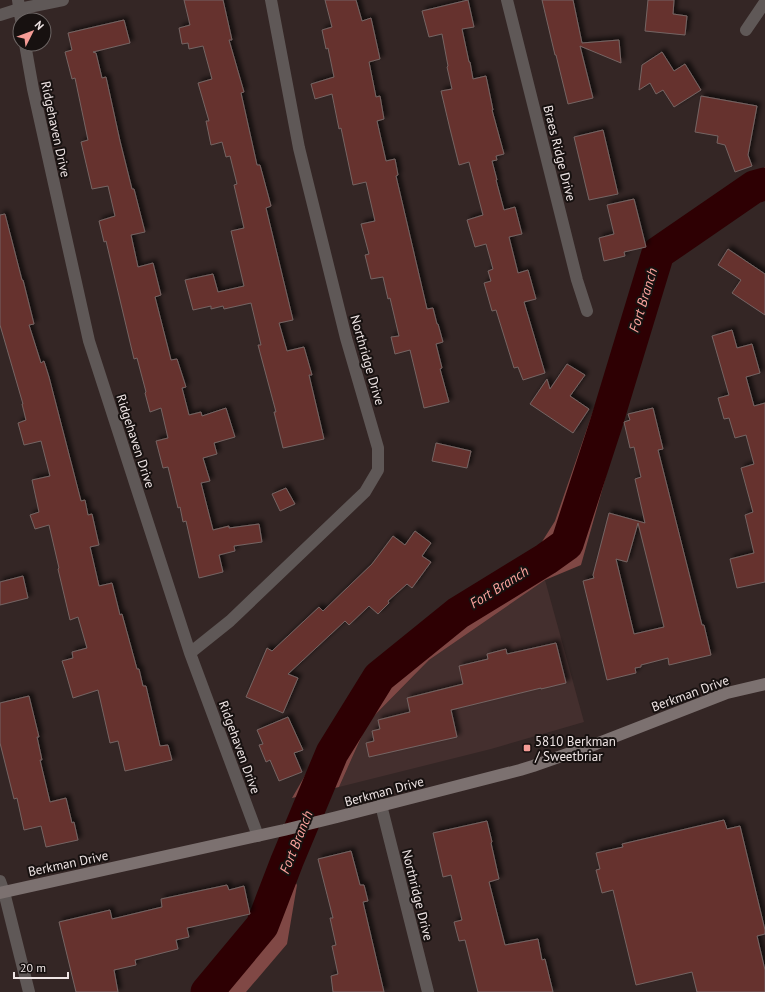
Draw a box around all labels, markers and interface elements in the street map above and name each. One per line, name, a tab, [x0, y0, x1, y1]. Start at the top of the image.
north arrow	[12, 12, 52, 52]
text: N	[32, 18, 47, 33]
street label: Ridgehaven Drive	[37, 79, 74, 179]
street label: Braes Ridge Drive	[539, 103, 580, 203]
water label: Fort Branch	[625, 266, 661, 334]
street label: Northridge Drive	[347, 313, 389, 407]
street label: Ridgehaven Drive	[112, 392, 159, 490]
water label: Fort Branch	[466, 562, 532, 612]
street label: Berkman Drive	[649, 672, 731, 715]
street label: Ridgehaven Drive	[215, 698, 264, 796]
place label: 5810 Berkman / Sweetbriar	[534, 733, 616, 765]
marker: 5810 Berkman / Sweetbriar	[522, 743, 532, 753]
street label: Berkman Drive	[343, 773, 426, 810]
water label: Fort Branch	[275, 808, 317, 876]
street label: Berkman Drive	[26, 847, 110, 880]
street label: Northridge Drive	[398, 848, 437, 942]
scale bar	[14, 954, 68, 980]
text: 20 m	[20, 960, 46, 975]

